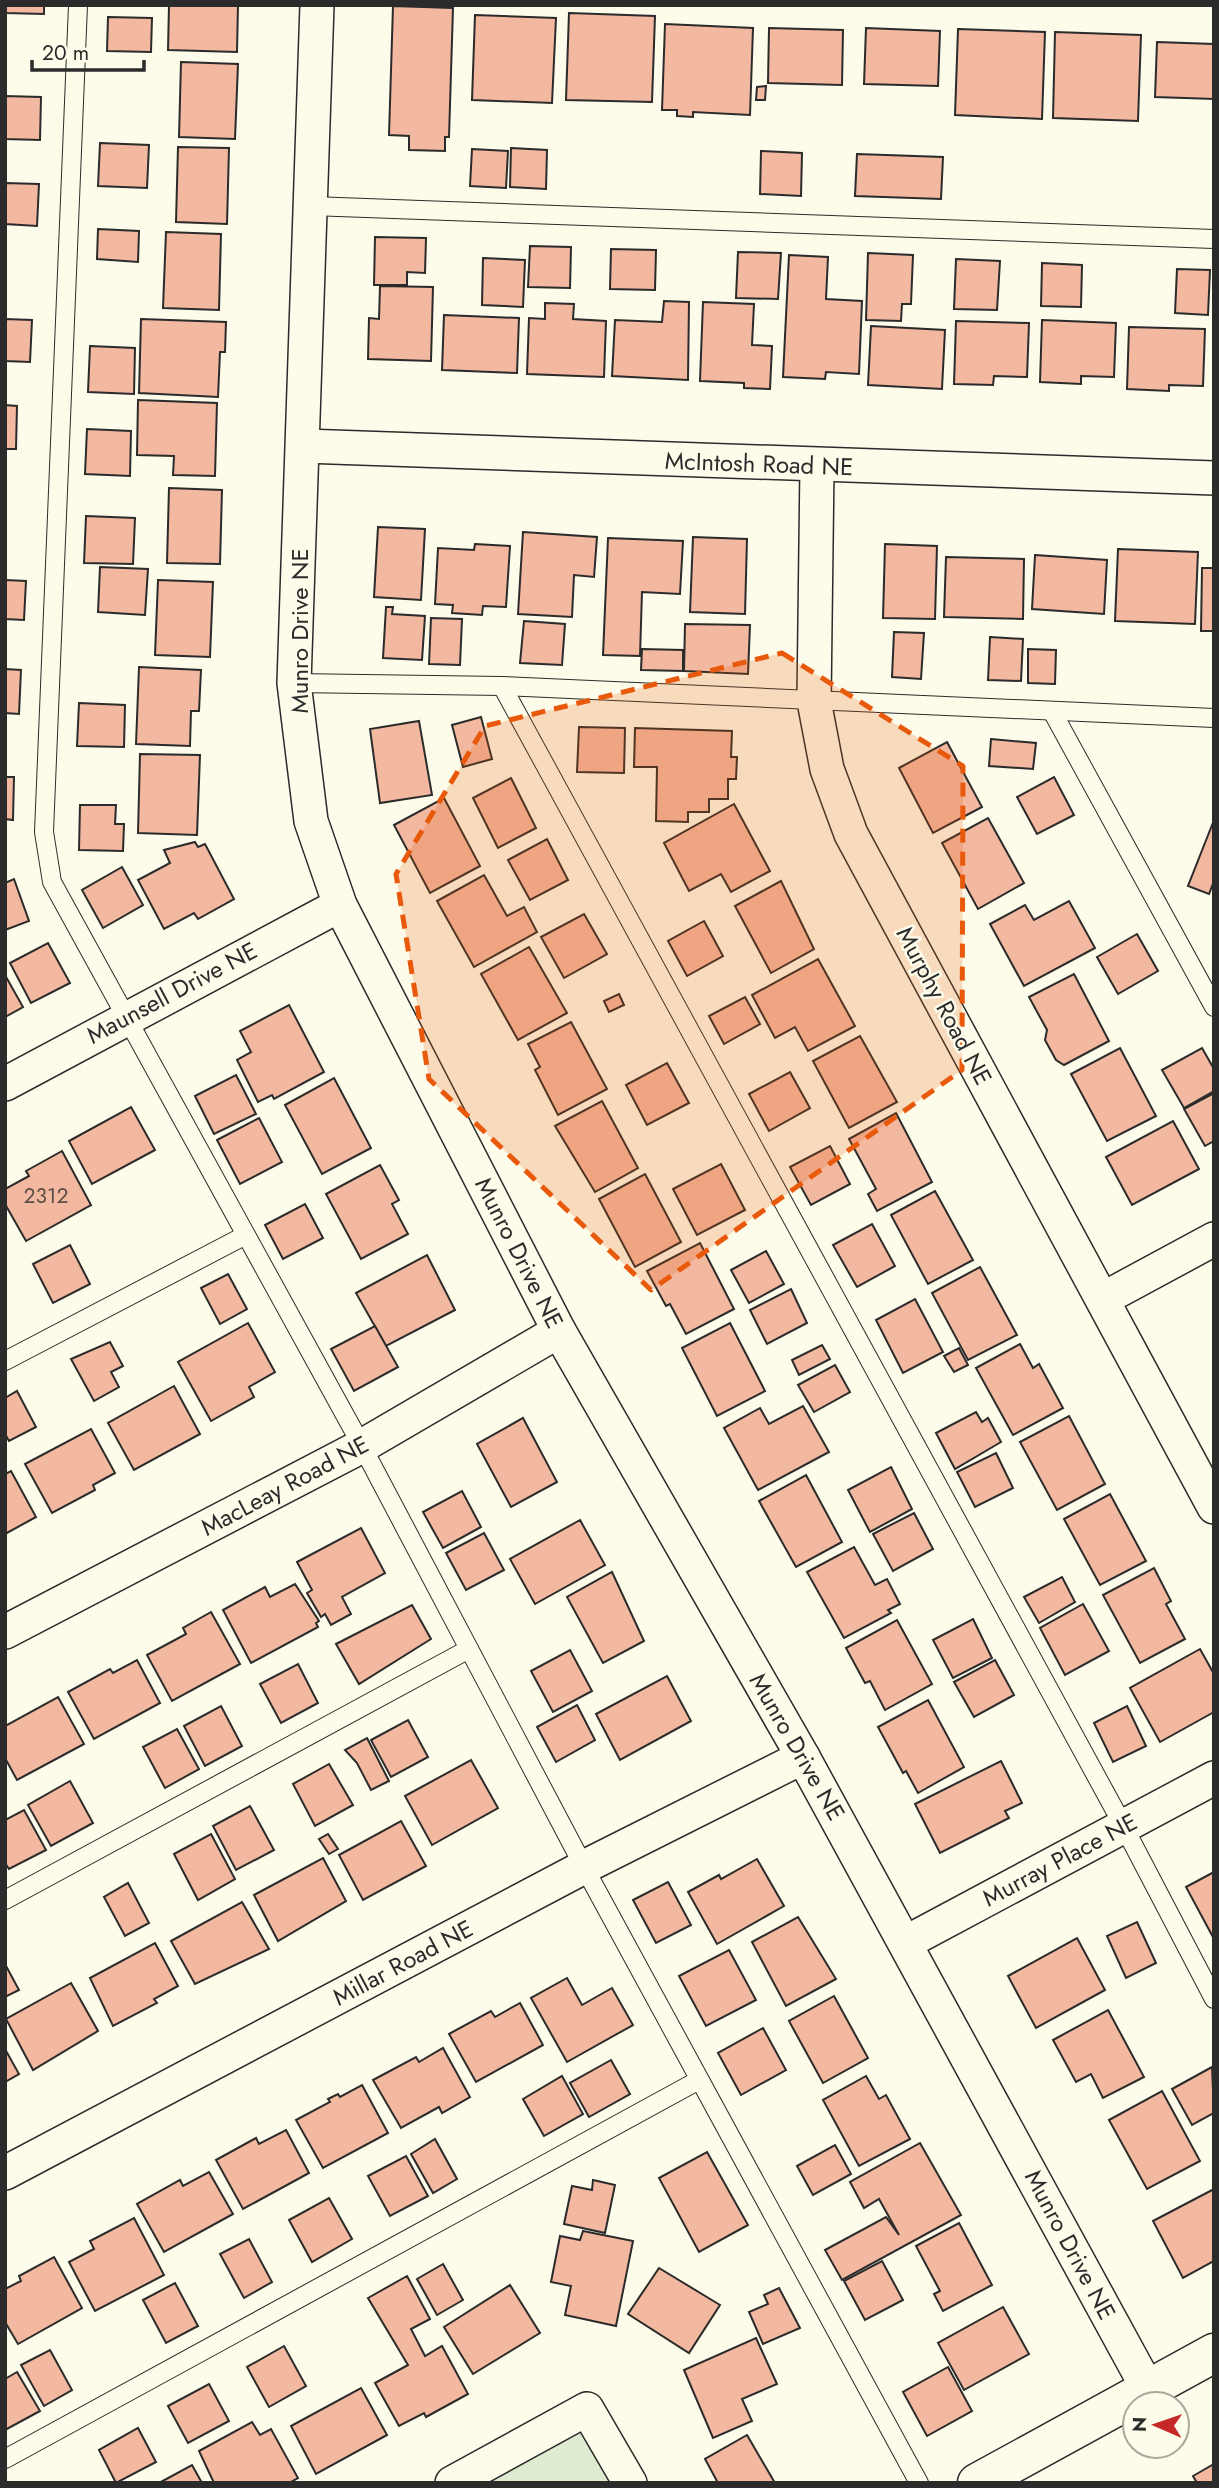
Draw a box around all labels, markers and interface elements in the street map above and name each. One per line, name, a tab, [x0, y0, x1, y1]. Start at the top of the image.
scale bar	[32, 28, 144, 72]
text: 20 m	[42, 38, 89, 68]
street label: McIntosh Road NE	[664, 443, 854, 484]
street label: Munro Drive NE	[282, 548, 317, 714]
street label: Murphy Road NE	[888, 920, 1001, 1091]
street label: Maunsell Drive NE	[80, 933, 263, 1052]
street label: Munro Drive NE	[466, 1171, 573, 1334]
house number: 2312	[24, 1181, 68, 1211]
street label: MacLeay Road NE	[195, 1427, 375, 1545]
street label: Munro Drive NE	[741, 1666, 854, 1827]
street label: Murray Place NE	[976, 1804, 1143, 1915]
street label: Millar Road NE	[326, 1911, 479, 2014]
street label: Munro Drive NE	[1016, 2164, 1125, 2326]
north arrow	[1121, 2390, 1191, 2460]
text: N	[1126, 2416, 1153, 2432]

